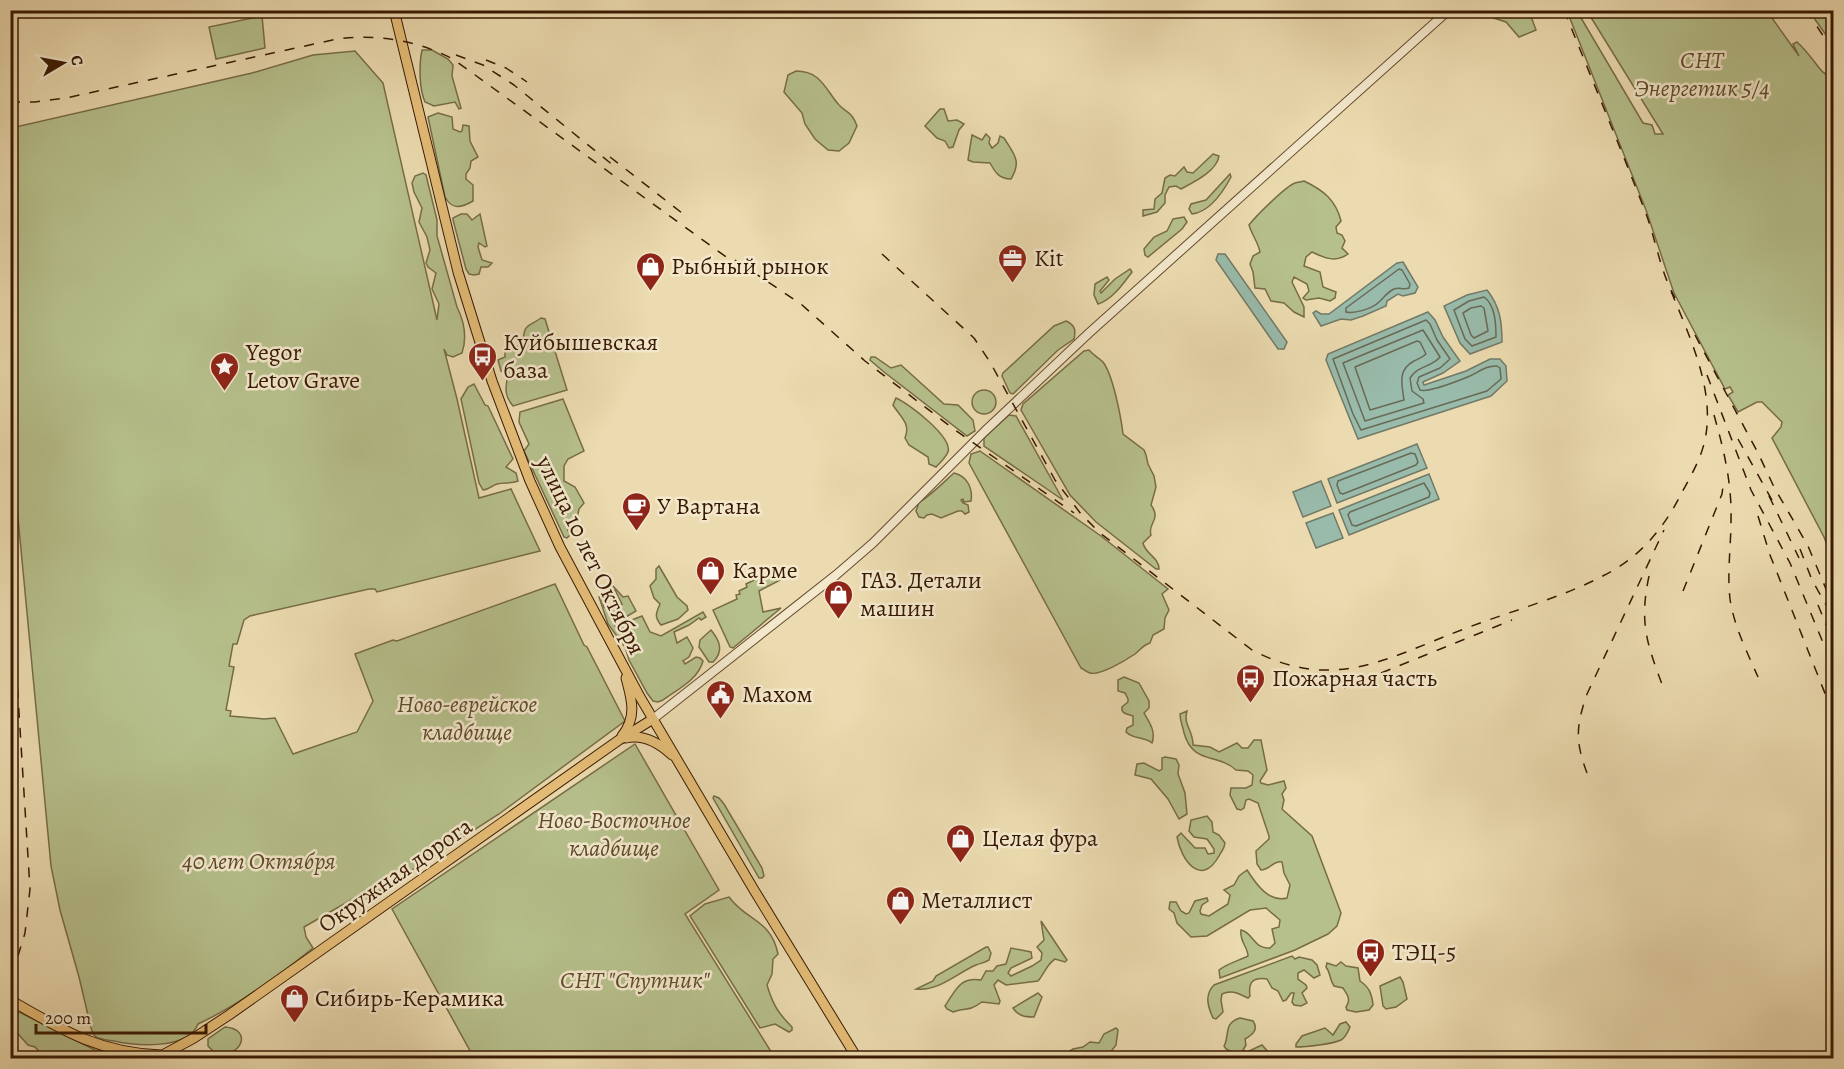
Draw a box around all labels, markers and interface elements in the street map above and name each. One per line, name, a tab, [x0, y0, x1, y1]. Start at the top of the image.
north arrow	[33, 33, 93, 93]
park label: СНТ Энергетик 5/4	[1634, 44, 1770, 104]
text: С	[65, 54, 89, 67]
office icon: Kit	[997, 242, 1029, 284]
place label: Kit	[1034, 242, 1064, 274]
shop icon: Рыбный рынок	[634, 250, 666, 292]
place label: Рыбный рынок	[671, 250, 829, 282]
place label: Куйбышевская база	[503, 326, 658, 386]
place label: Yegor Letov Grave	[245, 336, 360, 396]
bus stop icon: Куйбышевская база	[466, 340, 498, 382]
place icon: Yegor Letov Grave	[209, 350, 241, 392]
street label: улица 10 лет Октября	[528, 449, 653, 660]
cafe icon: У Вартана	[620, 490, 652, 532]
place label: У Вартана	[657, 490, 760, 522]
shop icon: Карме	[695, 554, 727, 596]
place label: Карме	[732, 554, 798, 586]
place label: ГАЗ. Детали машин	[860, 564, 982, 624]
shop icon: ГАЗ. Детали машин	[823, 578, 855, 620]
bus stop icon: Пожарная часть	[1235, 662, 1267, 704]
place label: Пожарная часть	[1272, 662, 1437, 694]
public building icon: Махом	[705, 678, 737, 720]
place label: Махом	[742, 678, 813, 710]
park label: Ново-еврейское кладбище	[397, 688, 538, 748]
park label: Ново-Восточное кладбище	[537, 804, 691, 864]
street label: Окружная дорога	[312, 810, 478, 940]
shop icon: Целая фура	[945, 822, 977, 864]
place label: Целая фура	[982, 822, 1098, 854]
park label: 40 лет Октября	[181, 845, 336, 877]
shop icon: Металлист	[884, 884, 916, 926]
place label: Металлист	[921, 884, 1033, 916]
bus stop icon: ТЭЦ-5	[1355, 936, 1387, 978]
place label: ТЭЦ-5	[1392, 936, 1456, 968]
park label: СНТ "Спутник"	[560, 964, 711, 996]
shop icon: Сибирь-Керамика	[278, 982, 310, 1024]
place label: Сибирь-Керамика	[315, 982, 504, 1014]
scale bar	[36, 997, 206, 1035]
text: 200 m	[45, 1006, 91, 1030]

